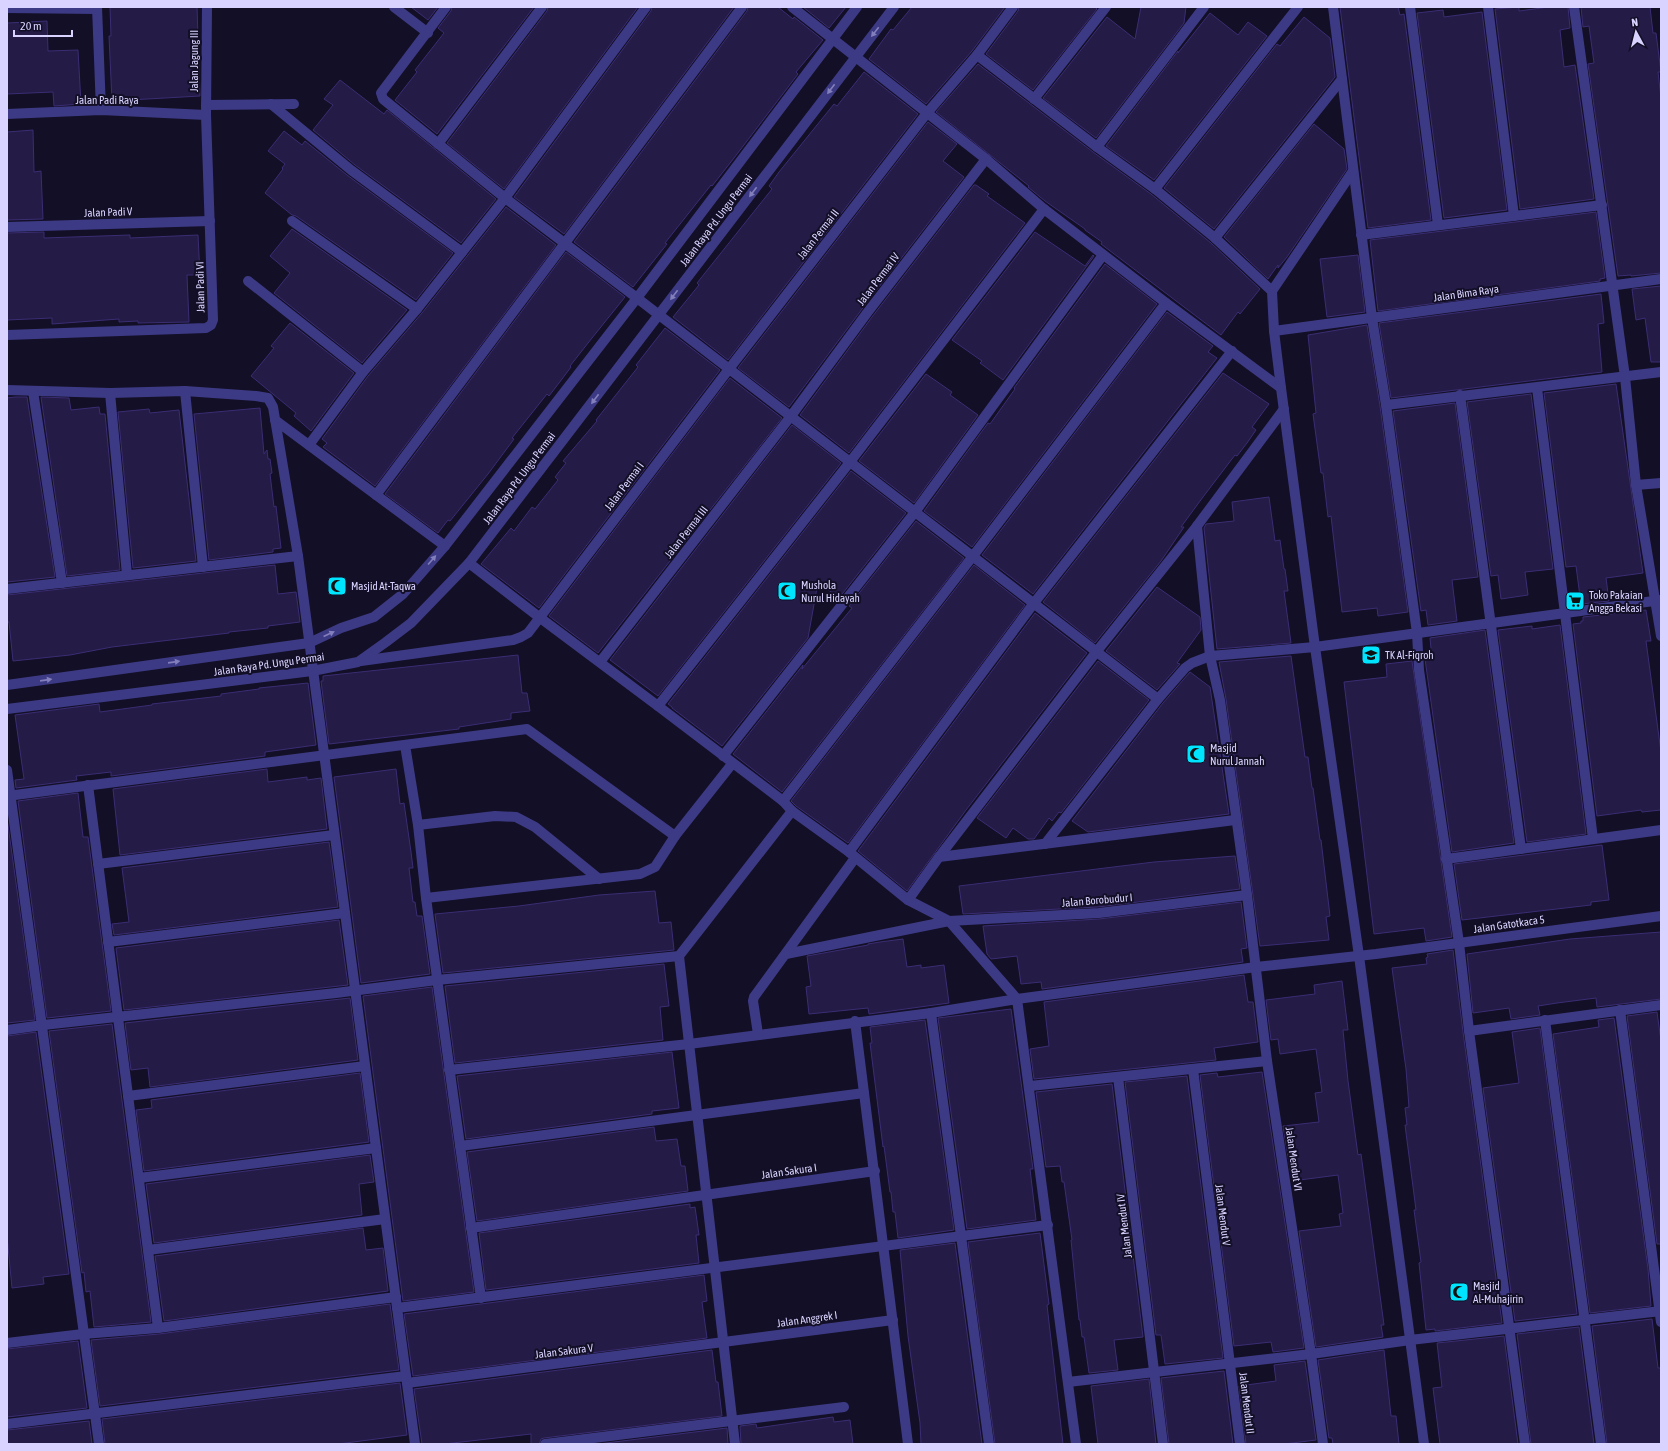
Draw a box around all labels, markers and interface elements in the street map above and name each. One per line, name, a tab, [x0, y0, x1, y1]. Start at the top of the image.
scale bar	[14, 12, 72, 38]
north arrow	[1616, 12, 1656, 52]
text: N	[1631, 16, 1639, 28]
text: 20 m	[20, 19, 42, 33]
one-way arrow	[870, 27, 879, 38]
street label: Jalan Jagung III	[188, 30, 200, 92]
one-way arrow	[827, 83, 836, 94]
street label: Jalan Padi Raya	[75, 94, 139, 106]
street label: Jalan Raya Pd. Ungu Permai	[678, 172, 754, 268]
one-way arrow	[749, 187, 757, 197]
street label: Jalan Padi V	[84, 205, 133, 219]
street label: Jalan Permai II	[795, 207, 841, 261]
street label: Jalan Permai IV	[854, 250, 902, 307]
street label: Jalan Padi VI	[194, 261, 206, 313]
street label: Jalan Bima Raya	[1433, 282, 1499, 304]
one-way arrow	[670, 290, 678, 301]
one-way arrow	[591, 393, 599, 404]
street label: Jalan Raya Pd. Ungu Permai	[481, 430, 557, 526]
street label: Jalan Permai I	[602, 460, 646, 512]
street label: Jalan Permai III	[662, 504, 710, 560]
one-way arrow	[428, 555, 437, 566]
mosque icon: Masjid At-Taqwa	[326, 575, 348, 597]
place label: Mushola Nurul Hidayah	[801, 579, 860, 604]
place label: Masjid At-Taqwa	[351, 580, 416, 592]
mosque icon: Mushola Nurul Hidayah	[776, 580, 798, 602]
place label: Toko Pakaian Angga Bekasi	[1589, 589, 1643, 614]
supermarket icon: Toko Pakaian Angga Bekasi	[1564, 590, 1586, 612]
one-way arrow	[323, 631, 335, 637]
school or university icon: TK Al-Fiqroh	[1360, 644, 1382, 666]
place label: TK Al-Fiqroh	[1385, 649, 1434, 661]
street label: Jalan Raya Pd. Ungu Permai	[213, 650, 325, 678]
one-way arrow	[168, 659, 180, 665]
one-way arrow	[40, 677, 52, 683]
place label: Masjid Nurul Jannah	[1210, 742, 1265, 767]
mosque icon: Masjid Nurul Jannah	[1185, 743, 1207, 765]
street label: Jalan Borobudur I	[1061, 891, 1133, 909]
street label: Jalan Gatotkaca 5	[1473, 913, 1545, 935]
street label: Jalan Mendut VI	[1284, 1126, 1304, 1192]
street label: Jalan Sakura I	[761, 1161, 817, 1181]
street label: Jalan Mendut V	[1213, 1184, 1233, 1247]
street label: Jalan Mendut IV	[1114, 1193, 1134, 1259]
place label: Masjid Al-Muhajirin	[1473, 1280, 1523, 1305]
mosque icon: Masjid Al-Muhajirin	[1448, 1281, 1470, 1303]
street label: Jalan Anggrek I	[776, 1309, 838, 1329]
street label: Jalan Sakura V	[534, 1341, 594, 1361]
street label: Jalan Mendut II	[1237, 1371, 1257, 1435]

